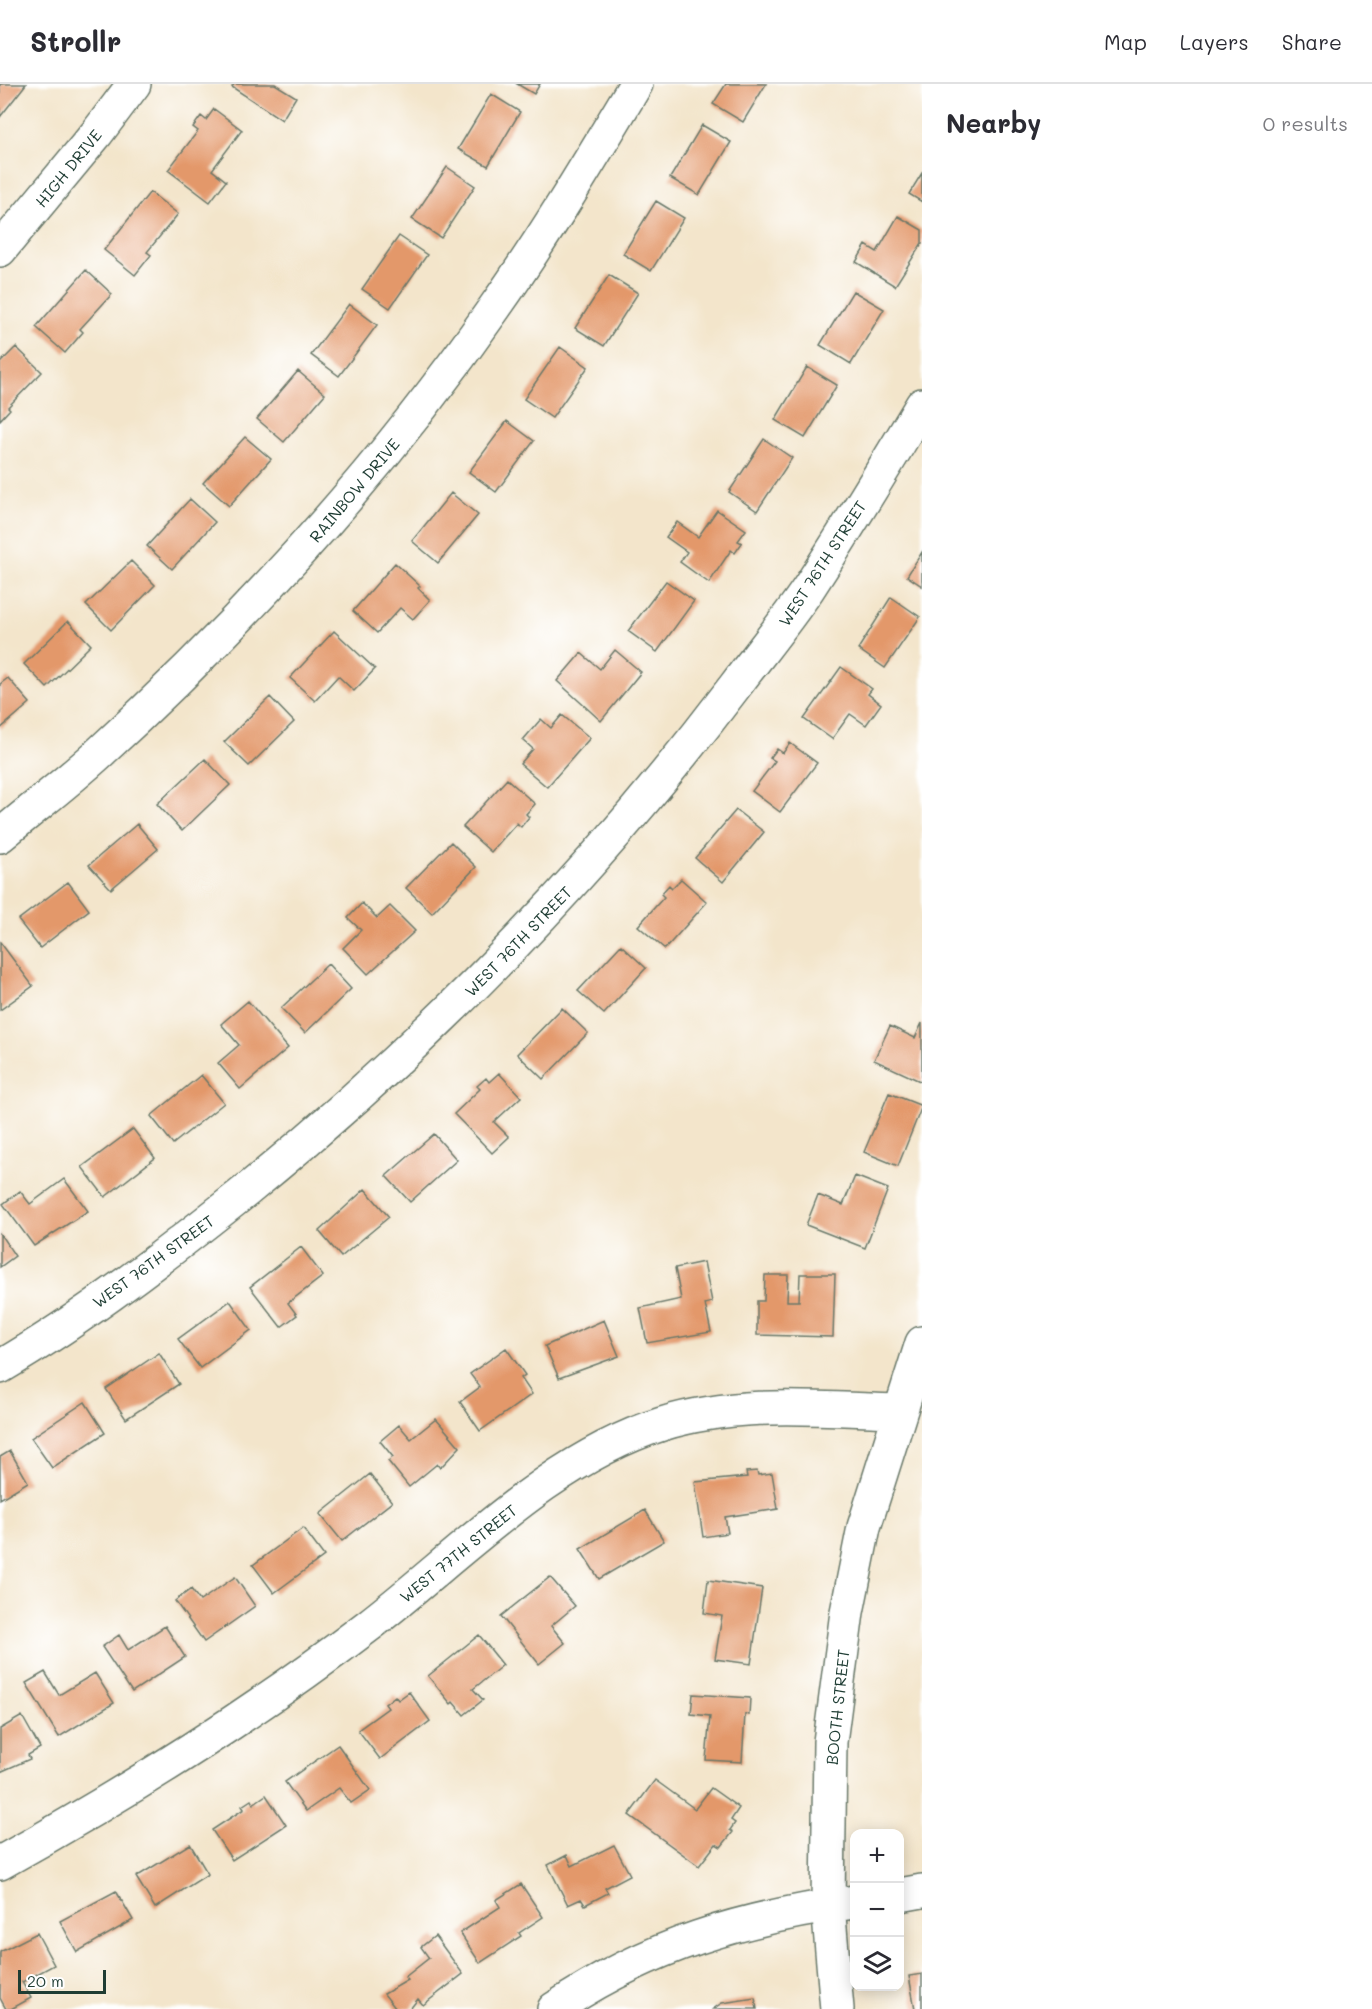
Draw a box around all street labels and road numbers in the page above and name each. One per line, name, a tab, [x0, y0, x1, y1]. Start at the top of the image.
street label: HIGH DRIVE	[30, 125, 106, 211]
street label: RAINBOW DRIVE	[304, 434, 404, 546]
street label: WEST 76TH STREET	[774, 496, 871, 630]
street label: WEST 76TH STREET	[460, 881, 576, 1001]
street label: WEST 76TH STREET	[88, 1210, 218, 1312]
street label: WEST 77TH STREET	[395, 1499, 521, 1607]
street label: BOOTH STREET	[820, 1648, 854, 1766]

